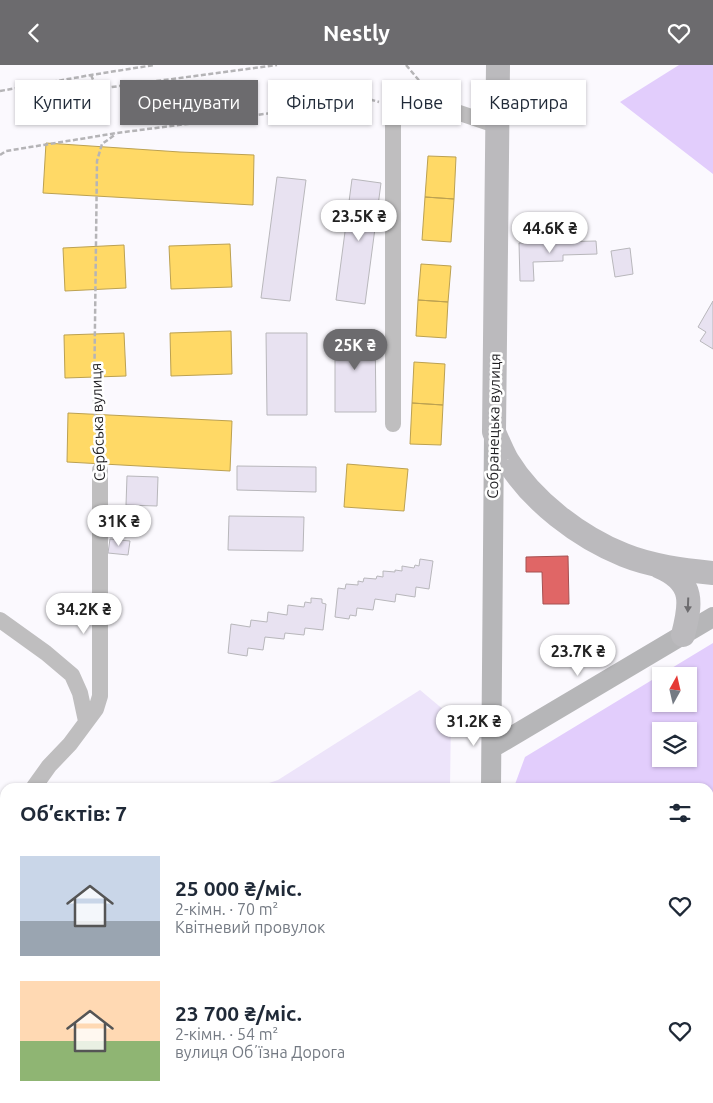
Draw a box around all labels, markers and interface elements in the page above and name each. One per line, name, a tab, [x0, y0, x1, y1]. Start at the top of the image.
icon: back	[20, 19, 48, 47]
icon: heart	[665, 19, 693, 47]
text: Nestly	[323, 20, 390, 45]
chip: Купити	[15, 80, 110, 125]
chip: Орендувати	[120, 80, 258, 125]
chip: Фільтри	[268, 80, 372, 125]
chip: Нове	[382, 80, 461, 125]
chip: Квартира	[471, 80, 586, 125]
pin: 23.5K ₴	[313, 199, 405, 242]
text: 23.5K ₴	[332, 207, 386, 225]
pin: 44.6K ₴	[504, 211, 596, 254]
text: 44.6K ₴	[523, 219, 577, 237]
pin: 25K ₴	[320, 329, 390, 371]
text: 25K ₴	[334, 336, 376, 354]
street label: Собранецька вулиця	[484, 353, 503, 499]
street label: Сербська вулиця	[87, 363, 108, 481]
pin: 31K ₴	[84, 505, 154, 547]
text: 31K ₴	[98, 512, 140, 530]
pin: 34.2K ₴	[38, 593, 130, 635]
one-way arrow	[684, 597, 692, 613]
text: 34.2K ₴	[57, 600, 111, 618]
pin: 23.7K ₴	[532, 635, 624, 677]
text: 23.7K ₴	[551, 642, 605, 660]
north arrow	[652, 667, 698, 713]
map controls	[652, 667, 697, 767]
pin: 31.2K ₴	[428, 705, 520, 747]
text: 31.2K ₴	[447, 712, 501, 730]
button: layers	[652, 722, 697, 767]
icon: filters	[666, 799, 694, 827]
text: Об’єктів: 7	[20, 801, 127, 825]
icon: home	[60, 876, 120, 936]
text: 25 000 ₴/міс.	[175, 876, 302, 900]
icon: heart	[666, 892, 694, 920]
text: 2-кімн. · 70 m²	[175, 900, 278, 918]
text: Квітневий провулок	[175, 918, 325, 936]
icon: home	[60, 1001, 120, 1061]
text: 23 700 ₴/міс.	[175, 1001, 302, 1025]
icon: heart	[666, 1017, 694, 1045]
text: 2-кімн. · 54 m²	[175, 1025, 278, 1043]
text: вулиця Обʼїзна Дорога	[175, 1043, 345, 1061]

